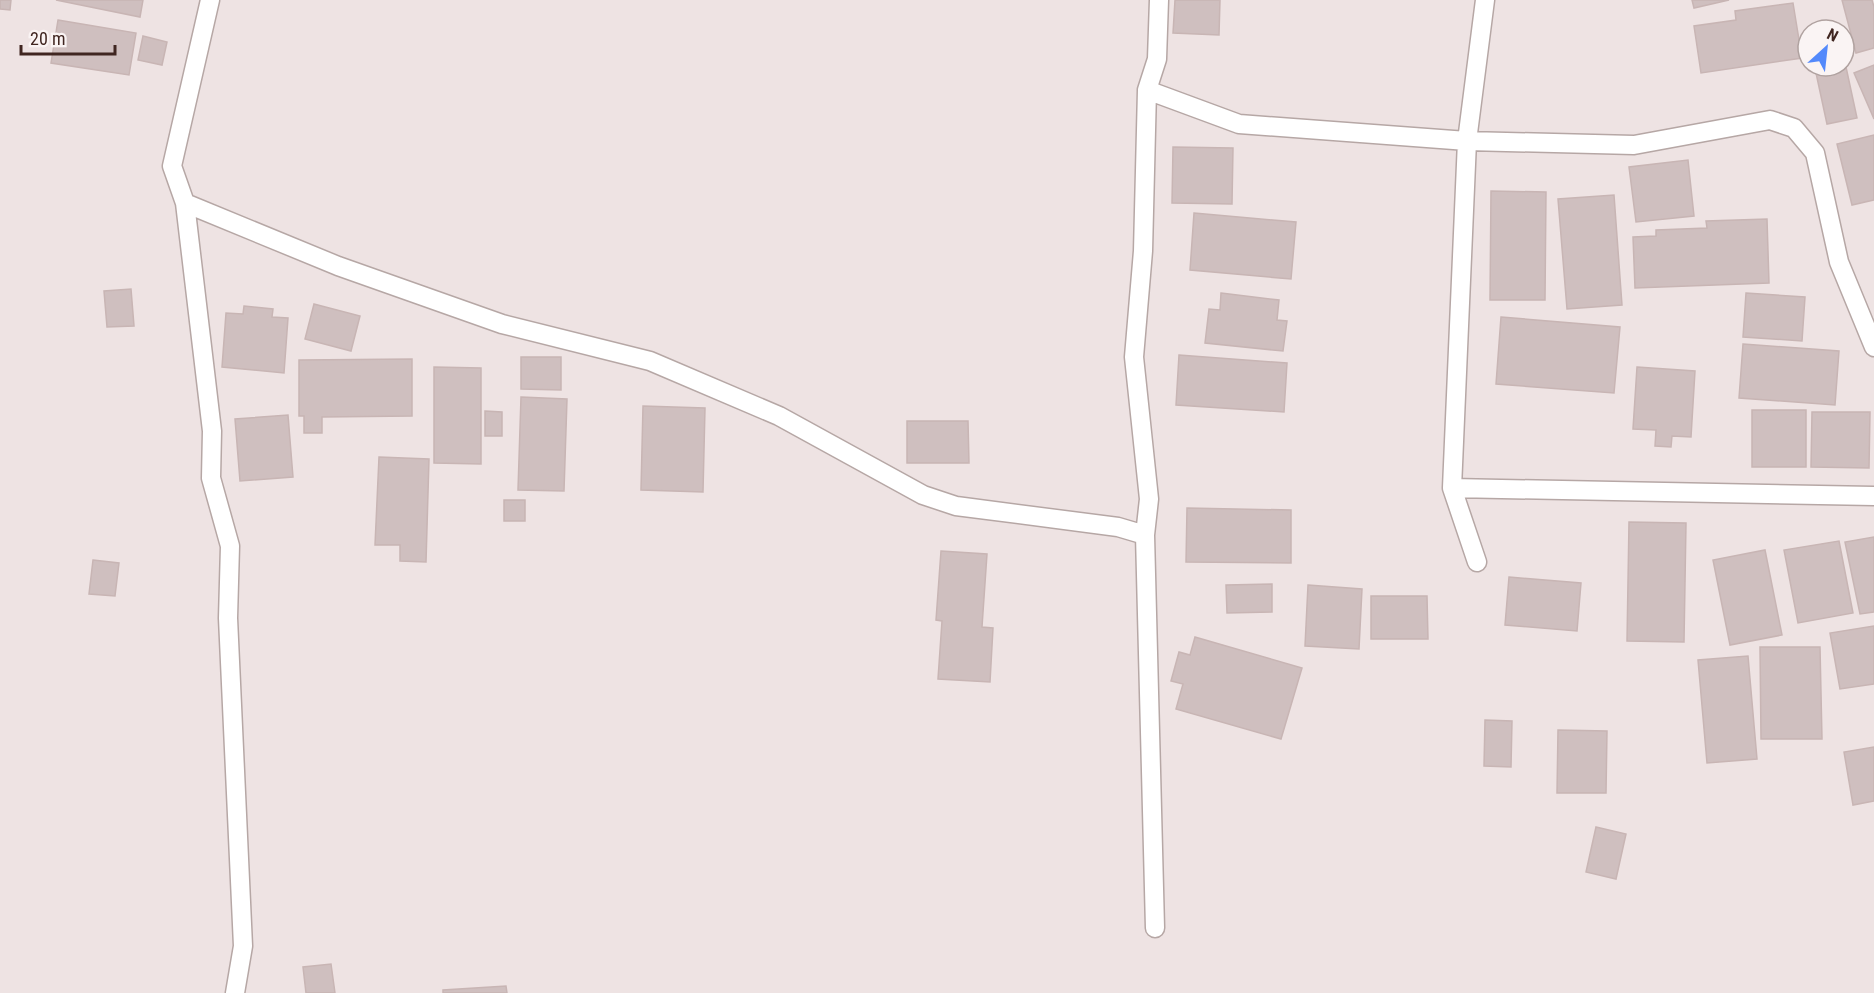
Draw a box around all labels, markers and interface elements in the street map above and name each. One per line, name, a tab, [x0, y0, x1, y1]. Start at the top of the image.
scale bar	[21, 18, 116, 56]
north arrow	[1796, 18, 1856, 78]
text: N	[1824, 24, 1841, 46]
text: 20 m	[30, 28, 65, 49]

